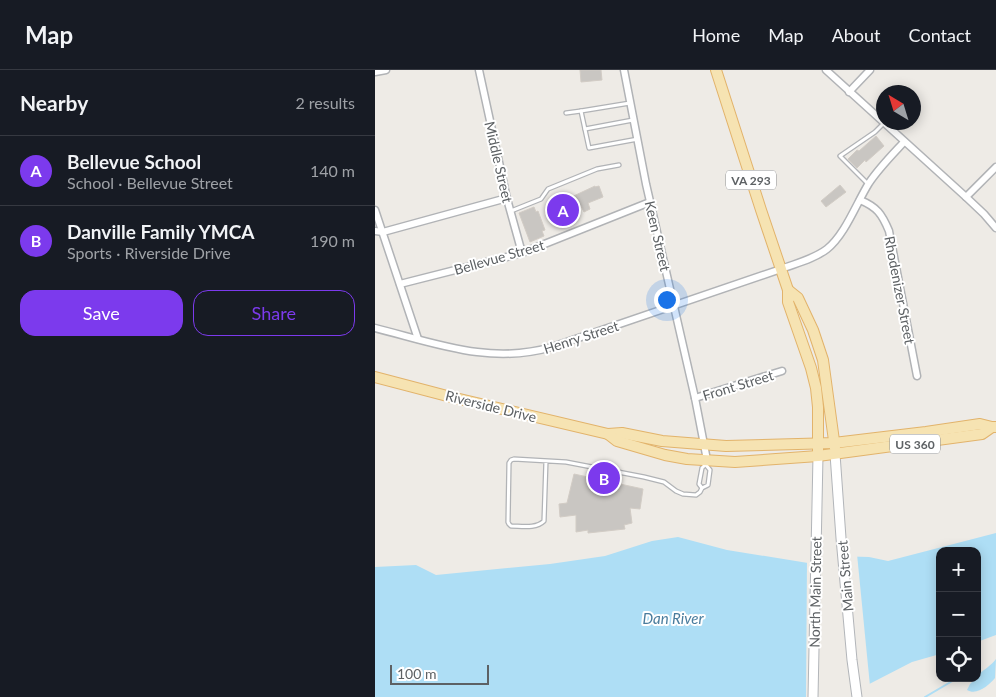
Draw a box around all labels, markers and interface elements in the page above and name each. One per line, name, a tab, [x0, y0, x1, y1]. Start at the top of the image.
text: Map	[25, 20, 73, 49]
text: Home	[692, 24, 740, 46]
text: Map	[768, 24, 804, 46]
text: About	[832, 24, 881, 46]
text: Contact	[909, 24, 971, 46]
north arrow	[876, 85, 921, 130]
text: Nearby	[20, 90, 88, 115]
text: 2 results	[295, 93, 355, 112]
street label: Middle Street	[481, 120, 517, 204]
text: Bellevue School	[67, 150, 201, 173]
text: A	[30, 161, 42, 180]
text: 140 m	[310, 161, 355, 180]
road number: VA 293	[726, 170, 776, 190]
text: School · Bellevue Street	[67, 173, 233, 192]
pin: A	[547, 191, 579, 229]
street label: Keen Street	[642, 199, 674, 273]
text: Danville Family YMCA	[67, 220, 254, 243]
text: B	[31, 231, 41, 250]
text: 190 m	[310, 231, 355, 250]
street label: Rhodenizer Street	[881, 235, 919, 345]
street label: Bellevue Street	[452, 236, 546, 278]
text: Sports · Riverside Drive	[67, 243, 231, 262]
your location	[654, 287, 680, 313]
button: Save	[20, 290, 183, 336]
button: Share	[193, 290, 355, 336]
street label: Henry Street	[541, 317, 621, 357]
street label: Front Street	[700, 366, 776, 404]
street label: Riverside Drive	[444, 386, 538, 426]
road number: US 360	[890, 434, 940, 454]
pin: B	[588, 459, 620, 497]
street label: North Main Street	[806, 536, 824, 648]
street label: Main Street	[833, 540, 857, 612]
map controls	[936, 547, 981, 682]
button: +	[936, 547, 981, 592]
button: −	[936, 592, 981, 637]
water label: Dan River	[642, 609, 704, 627]
button: locate	[936, 637, 981, 682]
scale bar	[390, 662, 489, 685]
text: 100 m	[397, 665, 436, 682]

